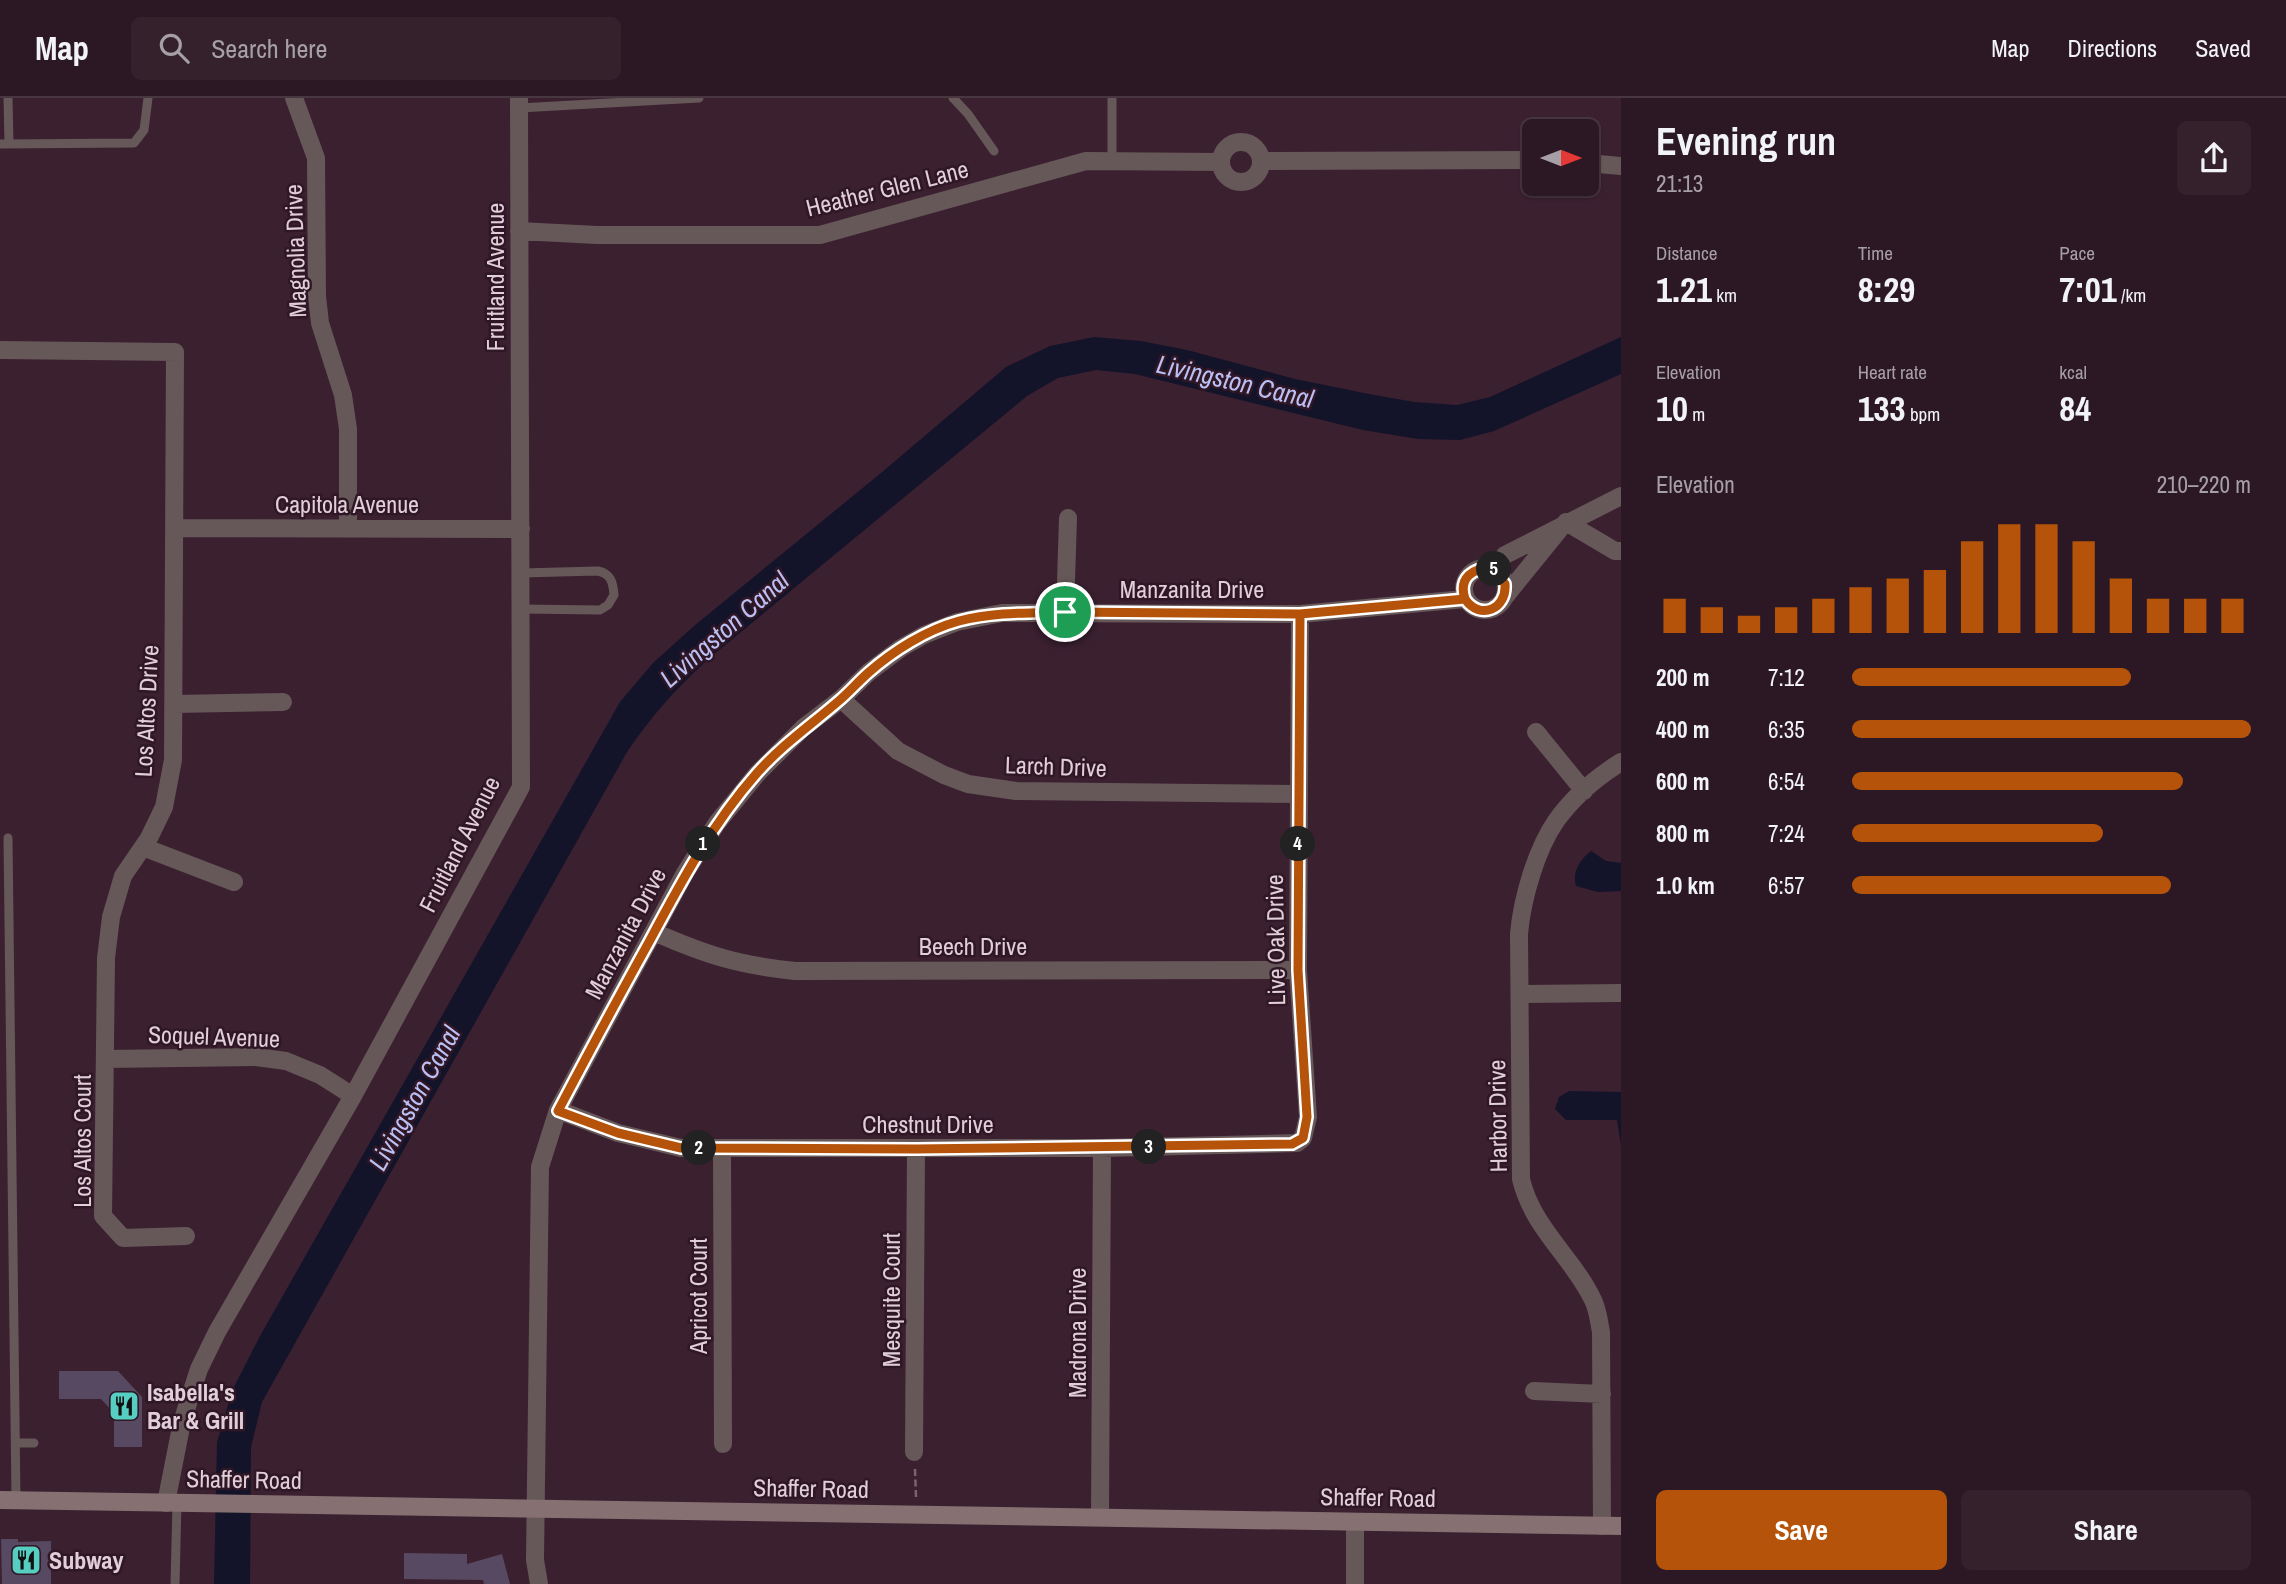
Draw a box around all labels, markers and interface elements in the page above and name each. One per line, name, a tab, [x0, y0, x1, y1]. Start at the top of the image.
search box	[131, 17, 621, 80]
text: Map	[35, 26, 89, 70]
icon: search	[155, 29, 193, 67]
text: Search here	[211, 31, 327, 66]
text: Map	[1991, 32, 2029, 64]
text: Directions	[2067, 32, 2157, 64]
text: Saved	[2195, 32, 2251, 64]
text: Evening run	[1656, 116, 1836, 167]
north arrow	[1522, 119, 1600, 196]
map controls	[1522, 119, 1599, 196]
button: share	[2177, 121, 2251, 195]
street label: Heather Glen Lane	[802, 152, 972, 224]
text: 21:13	[1656, 168, 1703, 199]
street label: Magnolia Drive	[277, 184, 313, 318]
street label: Fruitland Avenue	[479, 203, 511, 351]
text: Distance	[1656, 240, 1717, 266]
text: Time	[1858, 240, 1893, 266]
text: Pace	[2059, 240, 2095, 266]
text: 1.21	[1656, 266, 1712, 313]
text: 8:29	[1858, 266, 1915, 313]
text: 7:01	[2059, 266, 2117, 313]
text: km	[1712, 282, 1737, 308]
text: /km	[2117, 282, 2146, 308]
water label: Livingston Canal	[1153, 346, 1318, 416]
text: Elevation	[1656, 359, 1721, 385]
text: Heart rate	[1858, 359, 1927, 385]
text: kcal	[2059, 359, 2087, 385]
text: 10	[1656, 385, 1688, 432]
text: 133	[1858, 385, 1906, 432]
text: 84	[2059, 385, 2091, 432]
text: m	[1688, 401, 1705, 427]
text: bpm	[1906, 401, 1940, 427]
text: Elevation	[1656, 469, 1735, 500]
text: 210–220 m	[2157, 469, 2251, 500]
street label: Capitola Avenue	[275, 488, 419, 520]
pin: 5	[1476, 552, 1512, 587]
text: 5	[1489, 555, 1498, 581]
water label: Livingston Canal	[652, 562, 797, 695]
street label: Manzanita Drive	[1120, 573, 1264, 605]
pin	[1035, 582, 1095, 642]
icon: arrive	[1046, 593, 1084, 631]
street label: Los Altos Drive	[127, 644, 165, 778]
text: 200 m	[1656, 662, 1709, 693]
text: 7:12	[1768, 662, 1805, 693]
text: 400 m	[1656, 714, 1709, 745]
text: 6:35	[1768, 714, 1805, 745]
street label: Larch Drive	[1005, 748, 1107, 784]
text: 600 m	[1656, 766, 1709, 797]
text: 6:54	[1768, 766, 1805, 797]
street label: Fruitland Avenue	[411, 771, 507, 917]
text: 800 m	[1656, 818, 1709, 849]
text: 7:24	[1768, 818, 1805, 849]
pin: 1	[686, 826, 720, 862]
pin: 4	[1280, 826, 1316, 862]
text: 1	[698, 830, 707, 856]
text: 4	[1293, 830, 1302, 856]
street label: Manzanita Drive	[577, 862, 673, 1004]
text: 1.0 km	[1656, 870, 1715, 901]
text: 6:57	[1768, 870, 1805, 901]
street label: Live Oak Drive	[1258, 874, 1292, 1006]
street label: Beech Drive	[919, 930, 1027, 962]
street label: Soquel Avenue	[147, 1018, 281, 1054]
water label: Livingston Canal	[360, 1018, 469, 1176]
street label: Harbor Drive	[1480, 1059, 1514, 1173]
street label: Los Altos Court	[66, 1074, 98, 1208]
street label: Chestnut Drive	[862, 1108, 994, 1140]
pin: 2	[682, 1130, 716, 1166]
pin: 3	[1132, 1130, 1166, 1164]
text: 3	[1144, 1133, 1153, 1159]
text: 2	[694, 1134, 703, 1160]
street label: Mesquite Court	[875, 1232, 907, 1367]
street label: Apricot Court	[682, 1238, 714, 1355]
street label: Madrona Drive	[1061, 1268, 1093, 1398]
place label: Isabella's Bar & Grill	[147, 1376, 244, 1436]
restaurant icon: Isabella's Bar & Grill	[107, 1389, 141, 1423]
street label: Shaffer Road	[186, 1462, 302, 1496]
street label: Shaffer Road	[753, 1471, 869, 1505]
street label: Shaffer Road	[1320, 1480, 1436, 1514]
button: Save	[1656, 1490, 1947, 1570]
button: Share	[1961, 1490, 2251, 1570]
restaurant icon: Subway	[9, 1543, 43, 1577]
place label: Subway	[49, 1544, 123, 1576]

